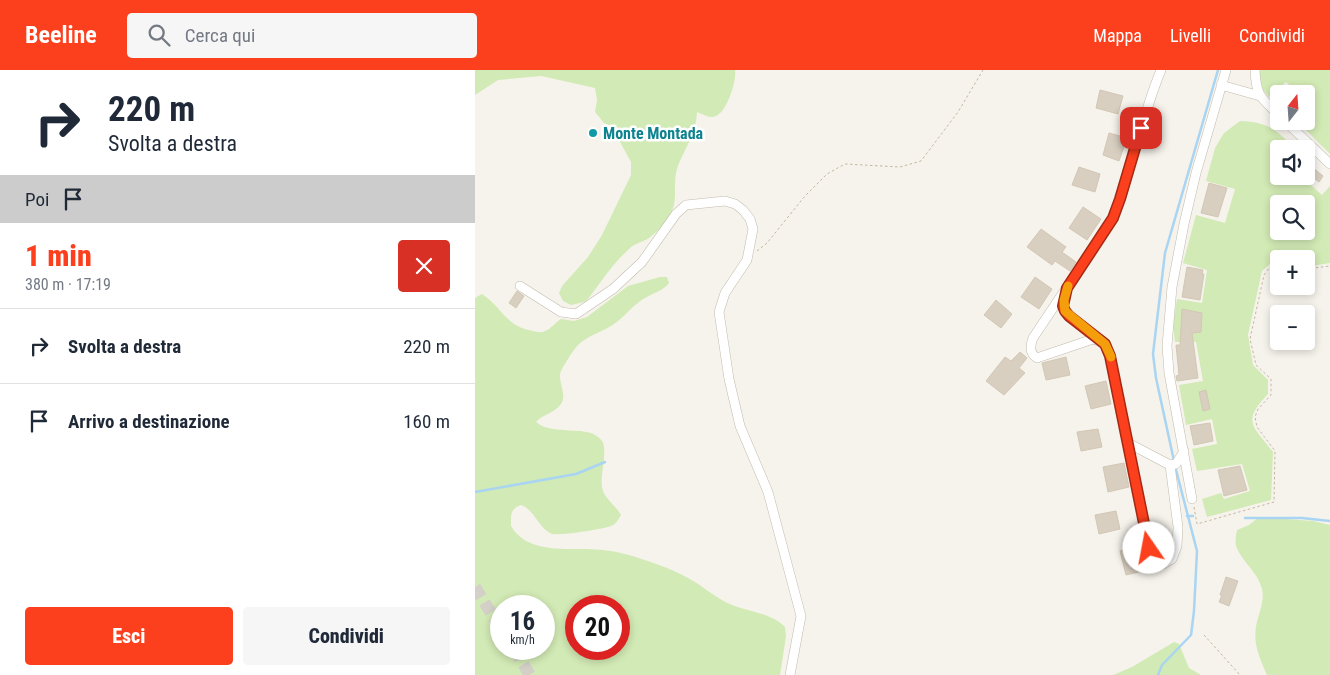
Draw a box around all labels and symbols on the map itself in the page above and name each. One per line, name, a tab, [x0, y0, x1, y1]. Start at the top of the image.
north arrow	[1270, 85, 1315, 130]
pin	[1120, 107, 1162, 149]
place label: Monte Montada	[603, 124, 704, 143]
marker: Monte Montada	[587, 127, 599, 139]
position arrow	[1122, 521, 1174, 573]
speed limit sign: 20	[565, 595, 630, 660]

